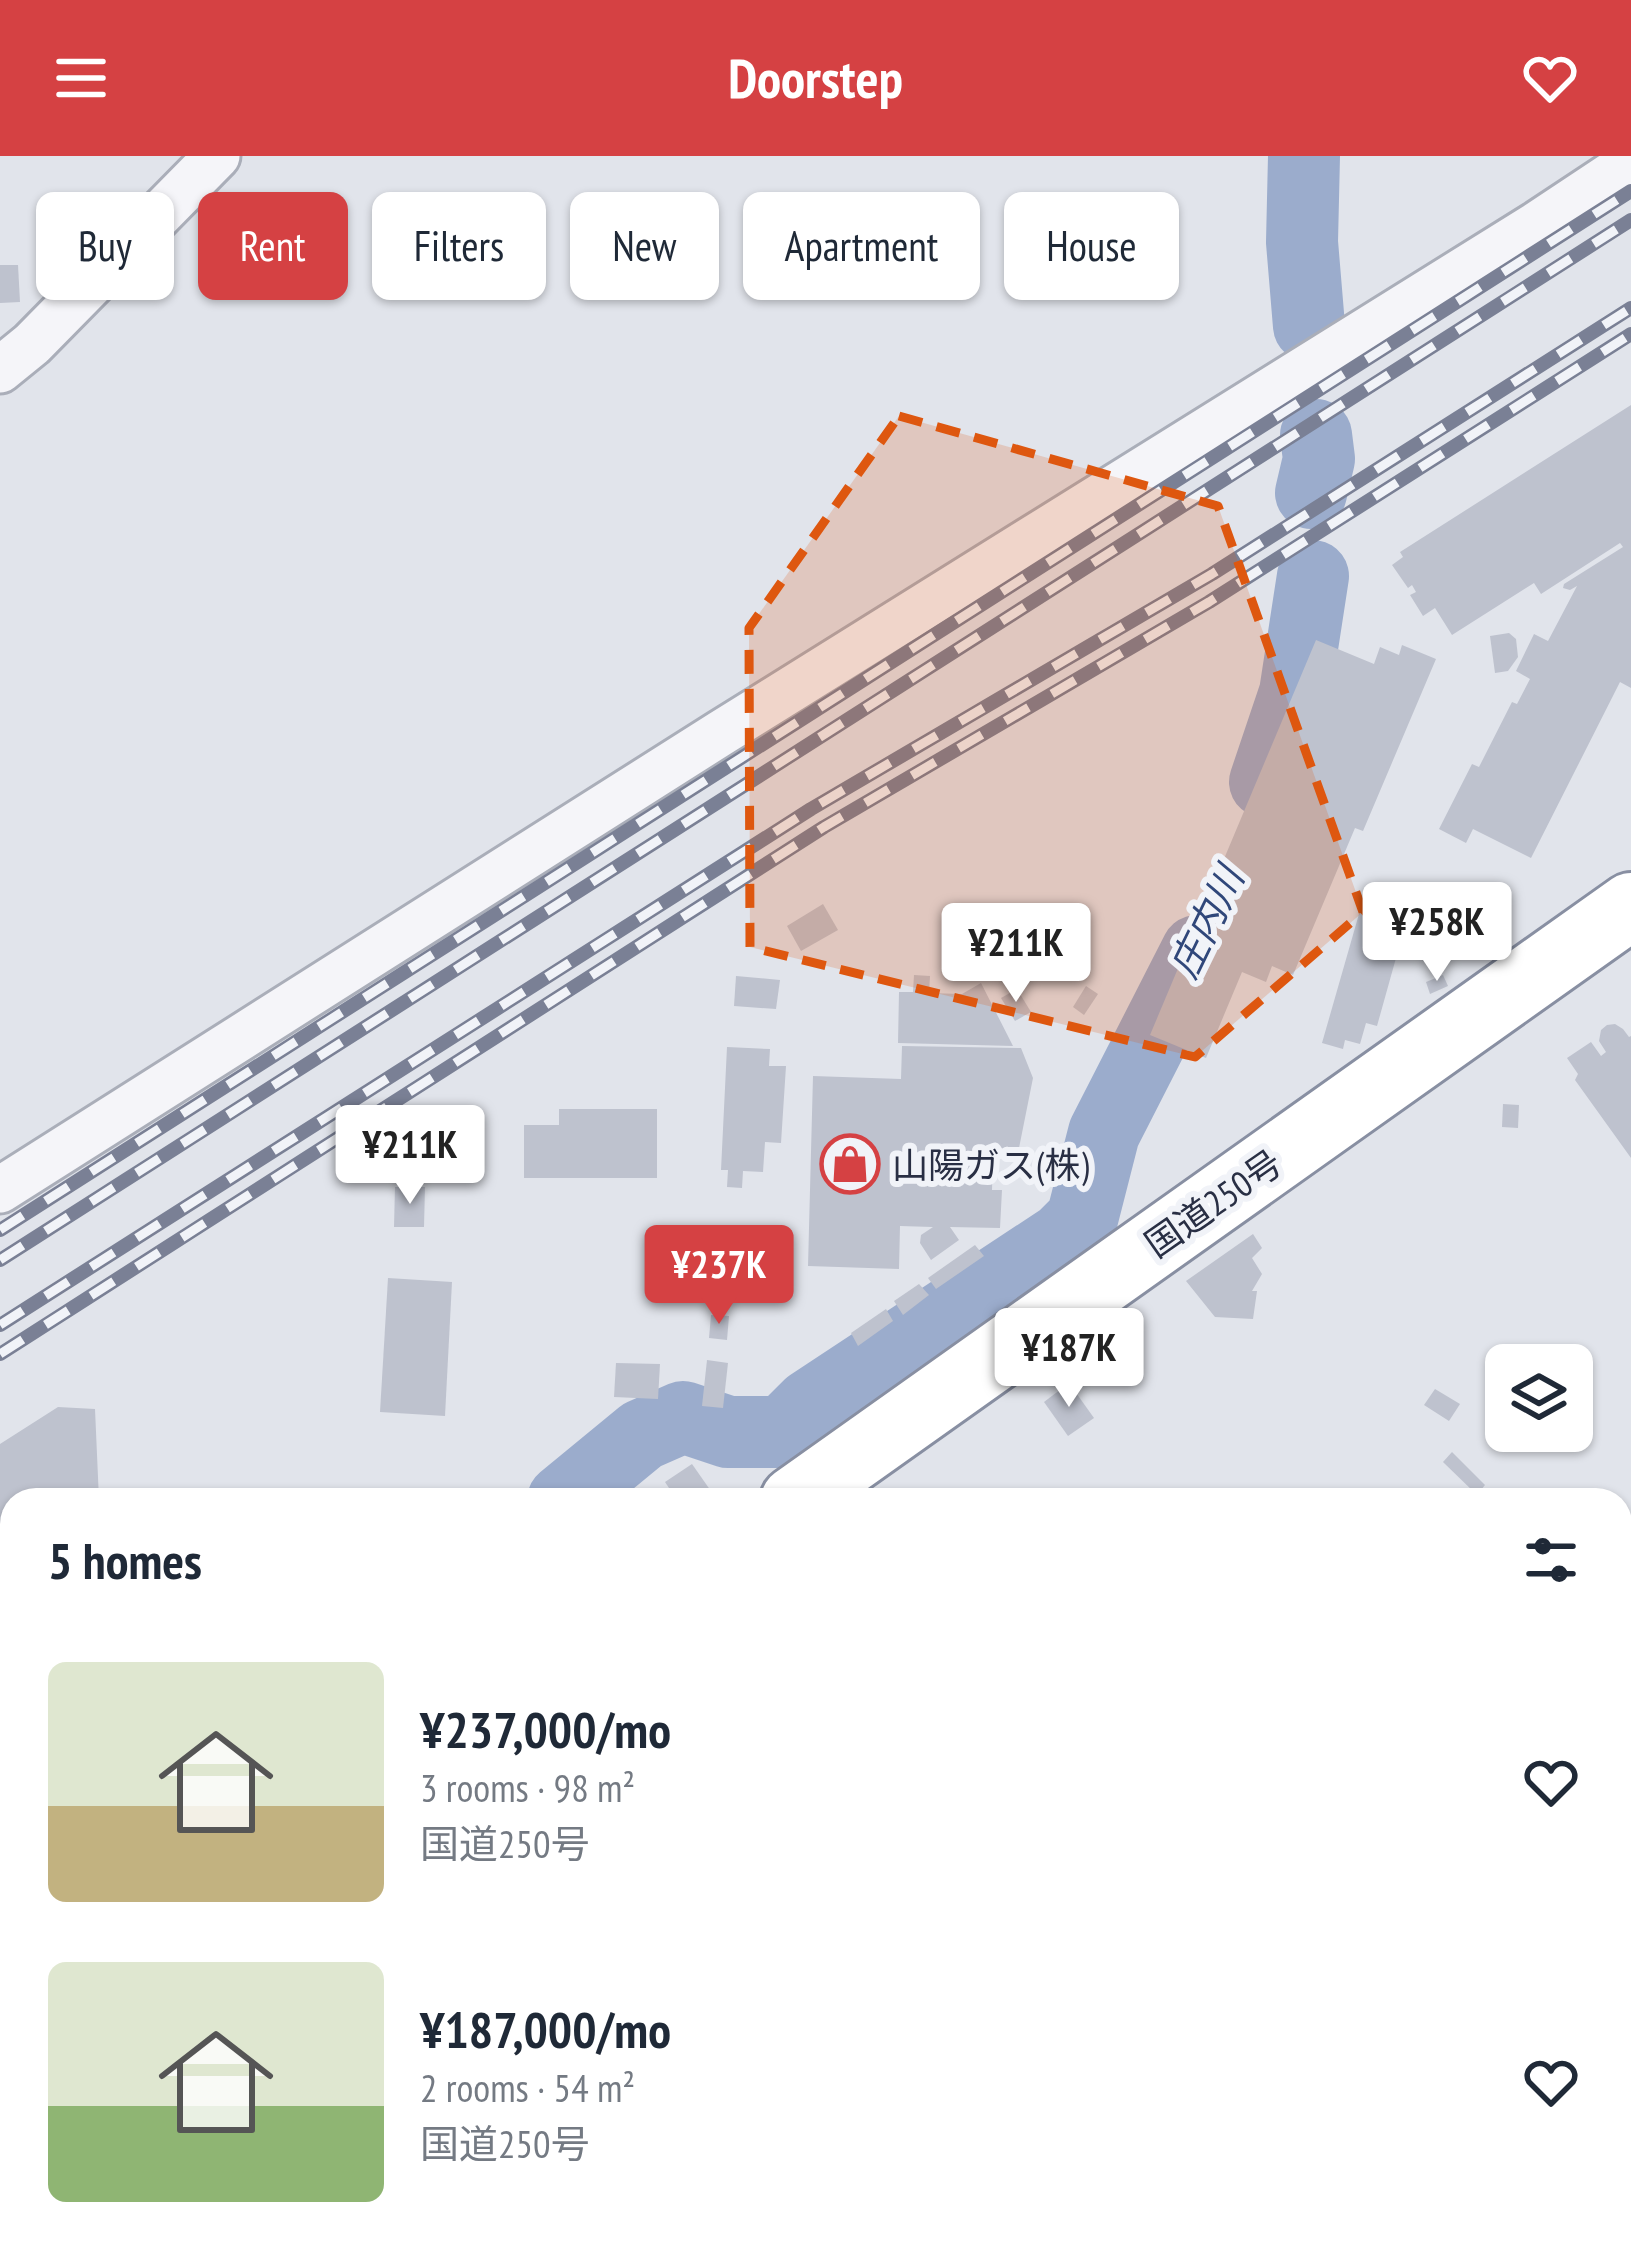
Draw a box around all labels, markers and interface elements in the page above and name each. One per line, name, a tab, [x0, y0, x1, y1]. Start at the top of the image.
text: Doorstep	[728, 43, 903, 113]
icon: menu	[48, 45, 114, 111]
icon: heart	[1517, 45, 1583, 111]
chip: Buy	[36, 192, 174, 300]
chip: Rent	[198, 192, 348, 300]
chip: Filters	[372, 192, 546, 300]
chip: New	[570, 192, 719, 300]
chip: Apartment	[743, 192, 980, 300]
chip: House	[1004, 192, 1179, 300]
water label: 庄内川	[1157, 855, 1256, 986]
pin: ¥258K	[1353, 882, 1521, 984]
text: ¥258K	[1390, 895, 1484, 946]
pin: ¥211K	[932, 903, 1100, 1005]
text: ¥211K	[969, 916, 1063, 967]
pin: ¥211K	[326, 1105, 494, 1207]
text: ¥211K	[363, 1118, 457, 1169]
shop icon: 山陽ガス(株)	[819, 1133, 881, 1195]
street label: 国道250号	[1135, 1139, 1291, 1267]
place label: 山陽ガス(株)	[892, 1141, 1089, 1188]
pin: ¥237K	[635, 1225, 803, 1327]
text: ¥237K	[672, 1238, 766, 1289]
pin: ¥187K	[985, 1308, 1153, 1410]
text: ¥187K	[1022, 1321, 1116, 1372]
map controls	[1485, 1344, 1593, 1452]
button: layers	[1485, 1344, 1593, 1452]
text: 5 homes	[48, 1527, 202, 1593]
icon: filters	[1518, 1527, 1584, 1593]
text: ¥237,000/mo	[420, 1696, 671, 1762]
icon: home	[144, 1710, 288, 1854]
icon: heart	[1518, 1749, 1584, 1815]
text: 3 rooms · 98 m²	[420, 1762, 635, 1813]
text: 国道250号	[420, 1818, 590, 1869]
text: ¥187,000/mo	[420, 1996, 671, 2062]
icon: home	[144, 2010, 288, 2154]
icon: heart	[1518, 2049, 1584, 2115]
text: 2 rooms · 54 m²	[420, 2062, 635, 2113]
text: 国道250号	[420, 2118, 590, 2169]

